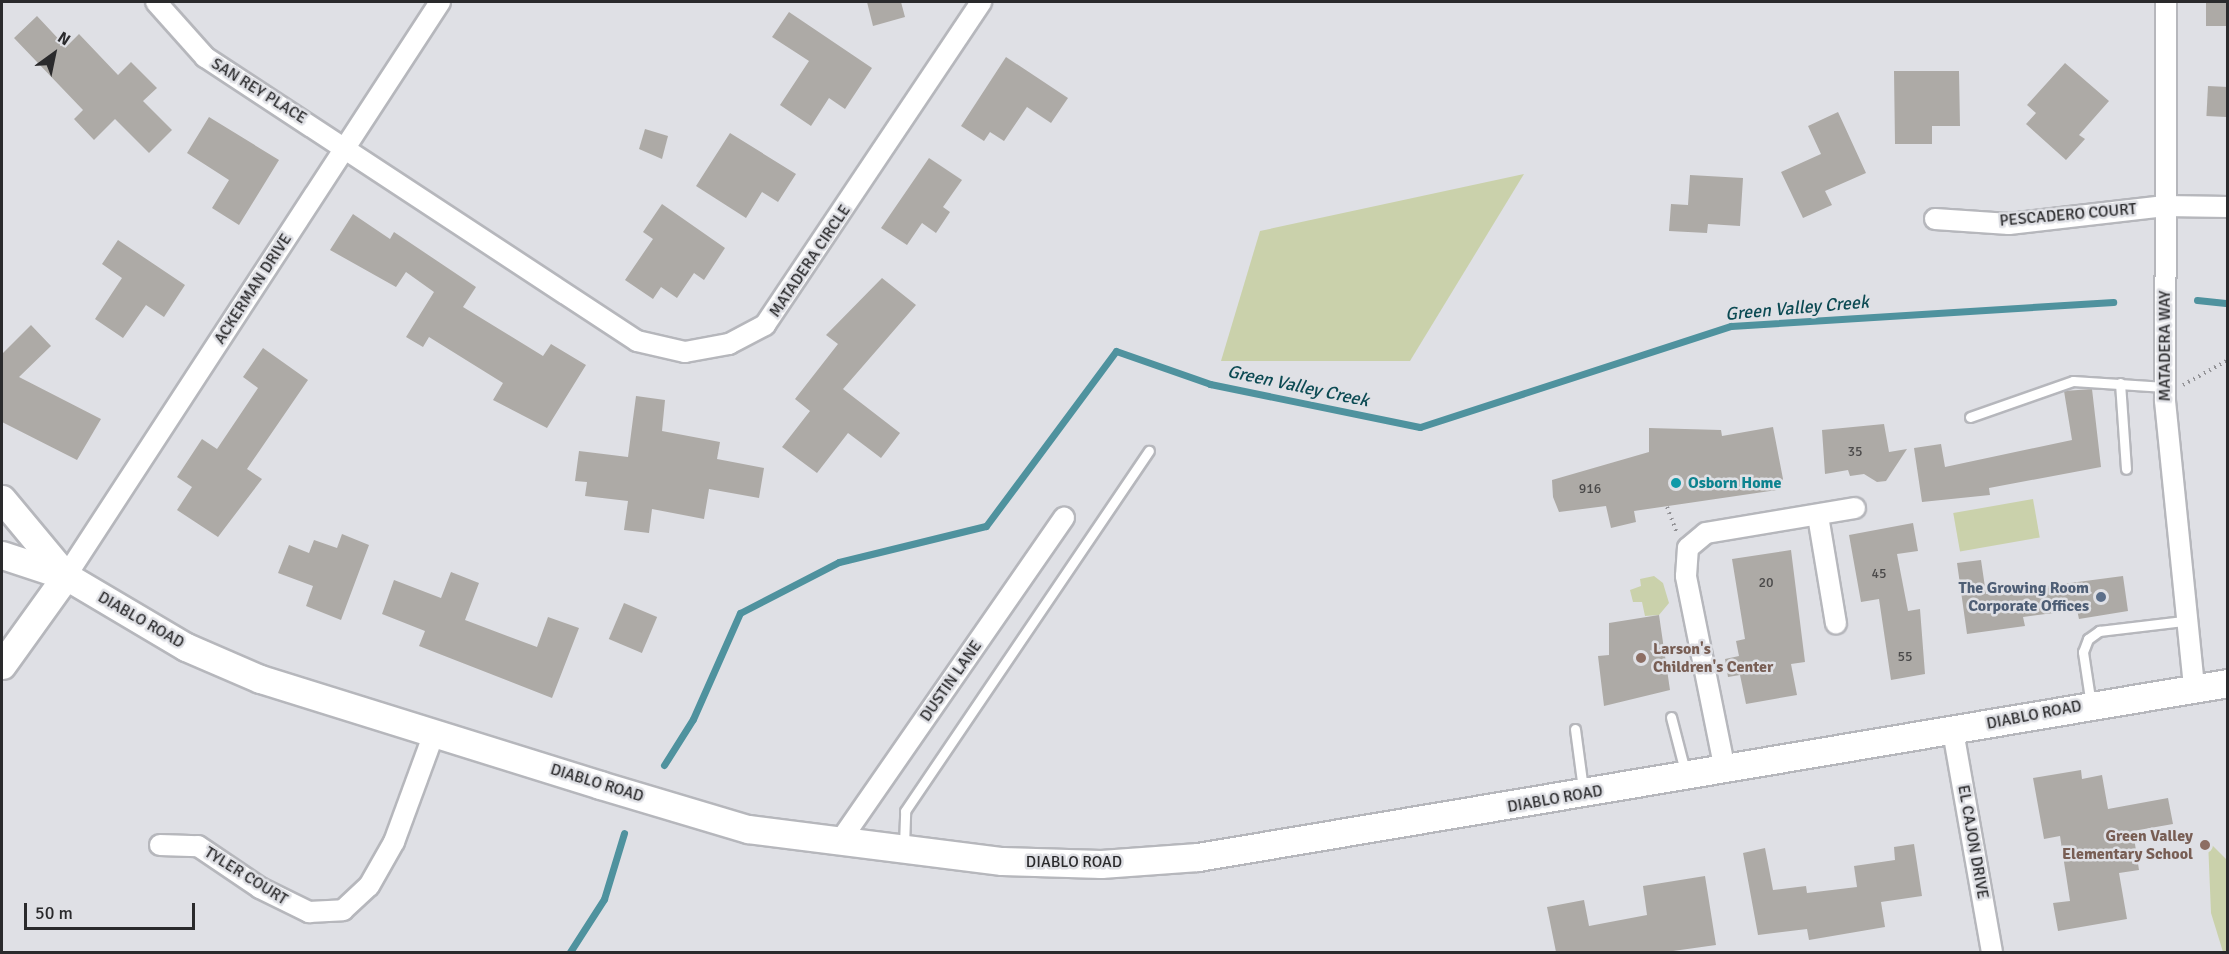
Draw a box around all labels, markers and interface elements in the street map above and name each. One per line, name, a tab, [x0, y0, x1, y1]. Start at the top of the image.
north arrow	[24, 24, 84, 84]
text: N	[54, 27, 74, 50]
street label: SAN REY PLACE	[208, 54, 310, 128]
street label: PESCADERO COURT	[1999, 199, 2137, 231]
street label: MATADERA CIRCLE	[765, 201, 855, 321]
street label: ACKERMAN DRIVE	[210, 230, 296, 348]
water label: Green Valley Creek	[1724, 291, 1870, 325]
street label: MATADERA WAY	[2155, 291, 2175, 401]
water label: Green Valley Creek	[1225, 360, 1371, 412]
house number: 35	[1847, 444, 1863, 460]
place label: Osborn Home	[1688, 473, 1782, 493]
marker: Osborn Home	[1669, 476, 1683, 490]
house number: 916	[1579, 481, 1601, 497]
house number: 45	[1871, 566, 1887, 582]
house number: 20	[1758, 575, 1774, 591]
place label: The Growing Room Corporate Offices	[1959, 578, 2089, 616]
street label: DIABLO ROAD	[94, 588, 188, 652]
marker: The Growing Room Corporate Offices	[2094, 590, 2108, 604]
street label: DUSTIN LANE	[916, 637, 986, 725]
place label: Larson's Children's Center	[1653, 639, 1773, 677]
house number: 55	[1897, 649, 1913, 665]
marker: Larson's Children's Center	[1634, 651, 1648, 665]
street label: DIABLO ROAD	[1985, 696, 2083, 734]
street label: DIABLO ROAD	[548, 760, 646, 806]
street label: DIABLO ROAD	[1506, 781, 1604, 817]
street label: EL CAJON DRIVE	[1954, 784, 1992, 900]
place label: Green Valley Elementary School	[2062, 826, 2193, 864]
marker: Green Valley Elementary School	[2198, 838, 2212, 852]
street label: TYLER COURT	[201, 843, 291, 909]
street label: DIABLO ROAD	[1026, 852, 1122, 872]
scale bar	[27, 891, 198, 929]
text: 50 m	[35, 902, 73, 924]

